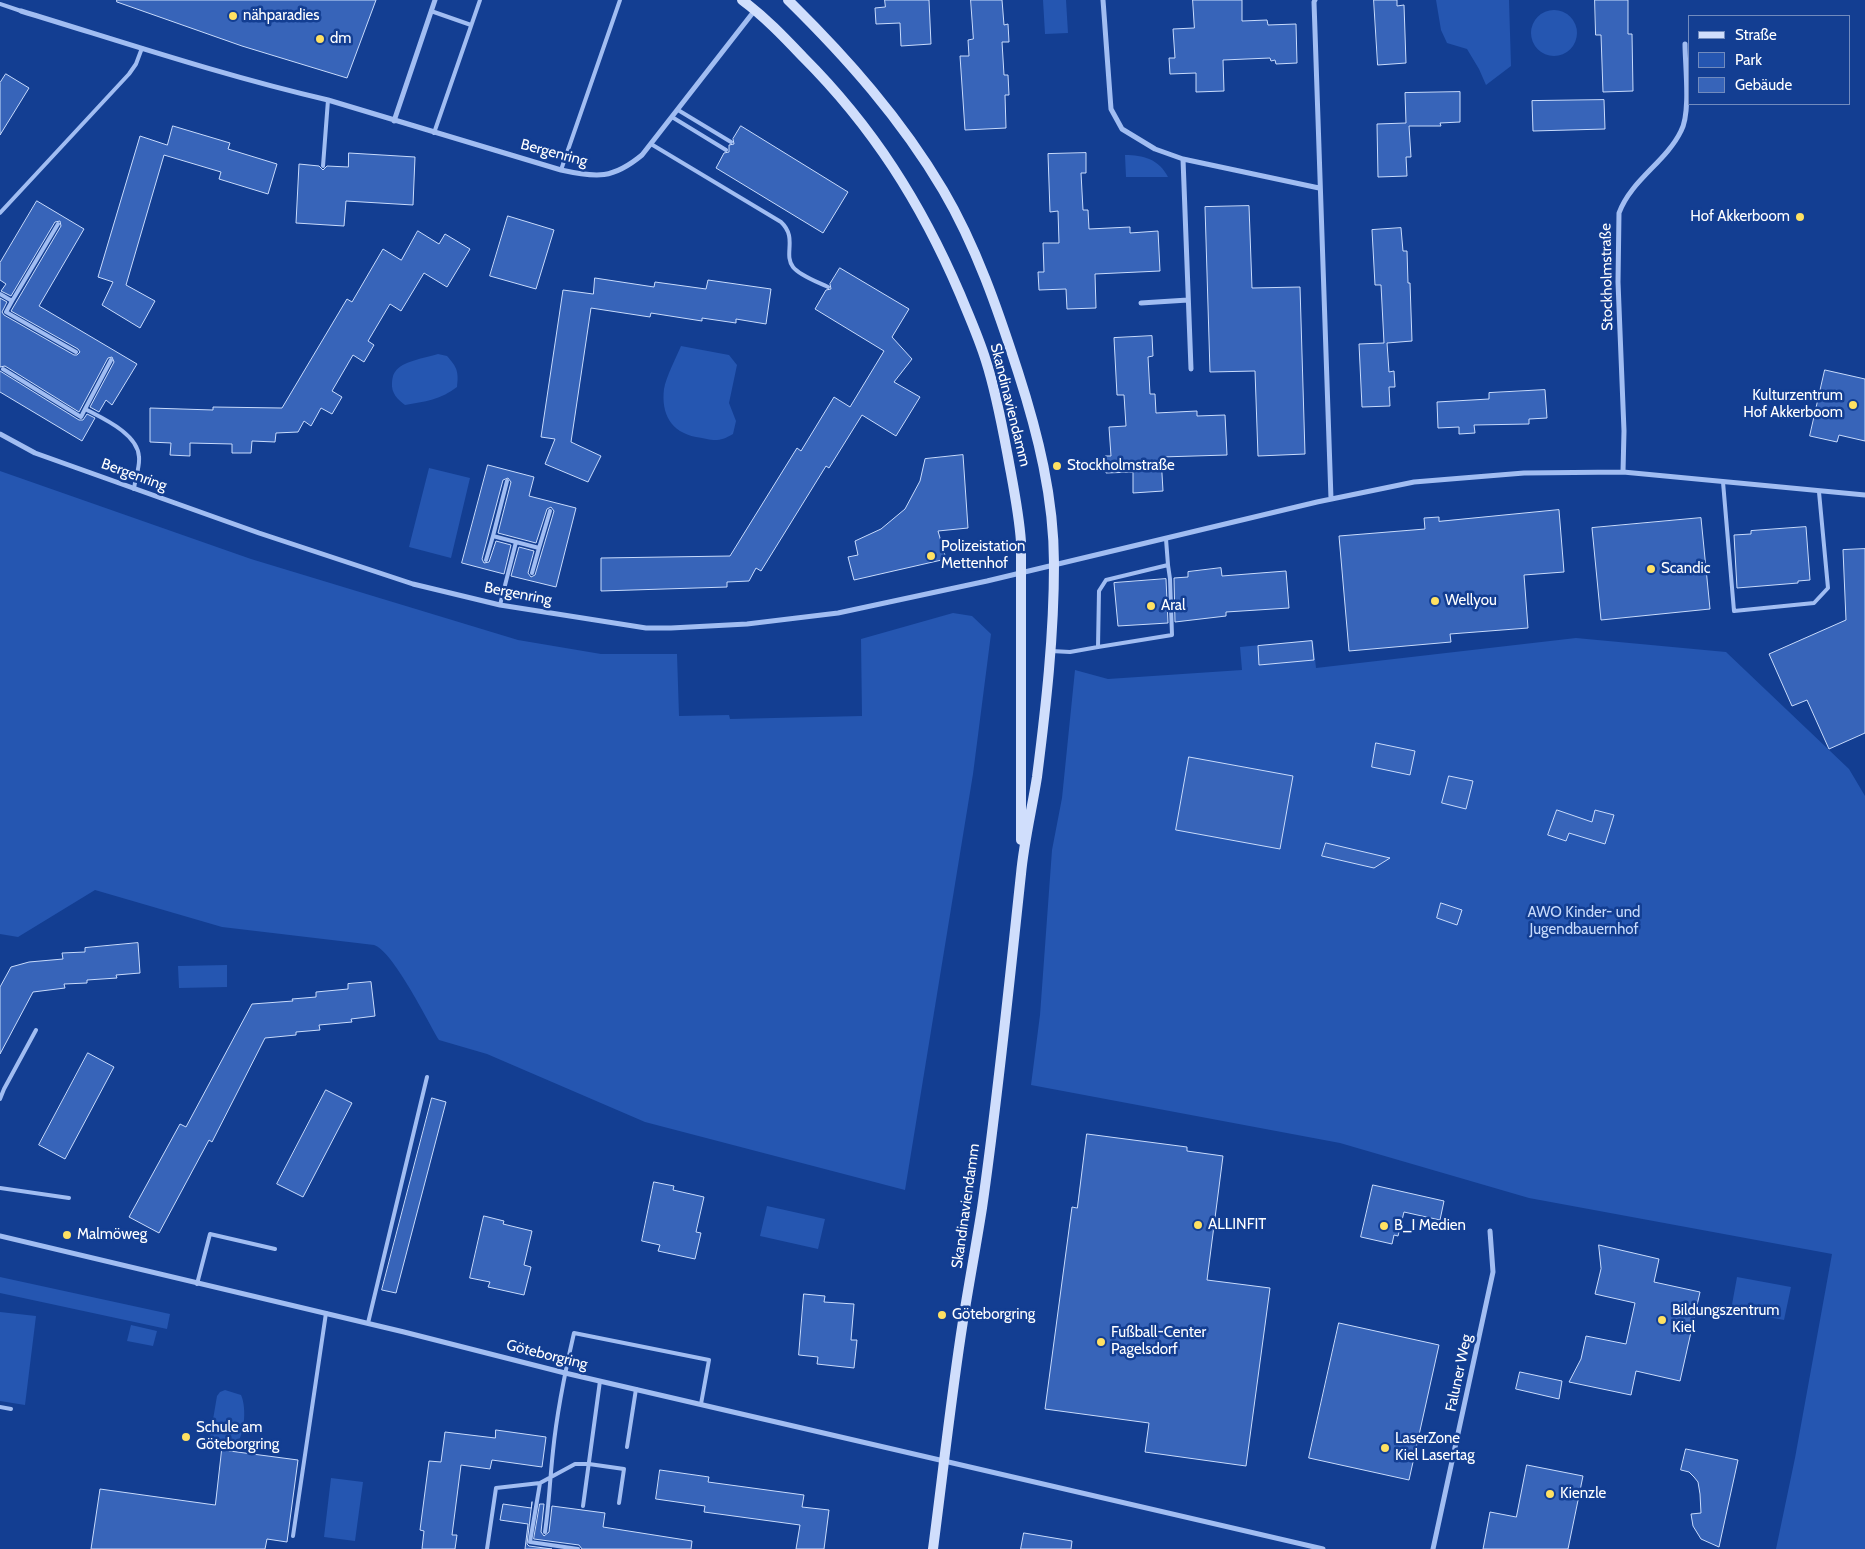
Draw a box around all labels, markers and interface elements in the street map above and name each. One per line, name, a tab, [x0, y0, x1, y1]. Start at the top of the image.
place label: nähparadies	[243, 7, 319, 25]
marker: nähparadies	[227, 10, 239, 22]
legend	[1688, 15, 1850, 105]
text: Straße	[1735, 26, 1777, 44]
place label: dm	[330, 30, 351, 48]
marker: dm	[314, 33, 326, 45]
text: Park	[1735, 51, 1762, 69]
text: Gebäude	[1735, 76, 1792, 94]
street label: Bergenring	[519, 135, 589, 171]
place label: Hof Akkerboom	[1690, 208, 1790, 226]
marker: Hof Akkerboom	[1794, 211, 1806, 223]
street label: Stockholmstraße	[1597, 223, 1617, 331]
street label: Skandinaviendamm	[986, 342, 1034, 468]
place label: Kulturzentrum Hof Akkerboom	[1743, 387, 1843, 422]
marker: Kulturzentrum Hof Akkerboom	[1847, 399, 1859, 411]
street label: Bergenring	[99, 455, 169, 495]
place label: Stockholmstraße	[1067, 457, 1175, 475]
marker: Stockholmstraße	[1051, 460, 1063, 472]
place label: Polizeistation Mettenhof	[941, 538, 1025, 573]
marker: Polizeistation Mettenhof	[925, 550, 937, 562]
place label: Scandic	[1661, 560, 1710, 578]
marker: Scandic	[1645, 563, 1657, 575]
street label: Bergenring	[483, 579, 553, 609]
place label: Wellyou	[1445, 592, 1497, 610]
marker: Wellyou	[1429, 595, 1441, 607]
place label: Aral	[1161, 597, 1186, 615]
marker: Aral	[1145, 600, 1157, 612]
park label: AWO Kinder- und Jugendbauernhof	[1528, 904, 1640, 939]
street label: Skandinaviendamm	[948, 1142, 984, 1270]
place label: ALLINFIT	[1208, 1216, 1266, 1234]
place label: B_I Medien	[1394, 1217, 1466, 1235]
marker: ALLINFIT	[1192, 1219, 1204, 1231]
marker: B_I Medien	[1378, 1220, 1390, 1232]
place label: Malmöweg	[77, 1226, 147, 1244]
marker: Malmöweg	[61, 1229, 73, 1241]
place label: Bildungszentrum Kiel	[1672, 1302, 1779, 1337]
place label: Göteborgring	[952, 1306, 1035, 1324]
marker: Göteborgring	[936, 1309, 948, 1321]
marker: Bildungszentrum Kiel	[1656, 1314, 1668, 1326]
place label: Fußball-Center Pagelsdorf	[1111, 1324, 1206, 1359]
street label: Faluner Weg	[1442, 1333, 1476, 1413]
street label: Göteborgring	[504, 1336, 590, 1374]
marker: Fußball-Center Pagelsdorf	[1095, 1336, 1107, 1348]
place label: Schule am Göteborgring	[196, 1419, 279, 1454]
place label: LaserZone Kiel Lasertag	[1395, 1430, 1475, 1465]
marker: Schule am Göteborgring	[180, 1431, 192, 1443]
marker: LaserZone Kiel Lasertag	[1379, 1442, 1391, 1454]
place label: Kienzle	[1560, 1485, 1606, 1503]
marker: Kienzle	[1544, 1488, 1556, 1500]

